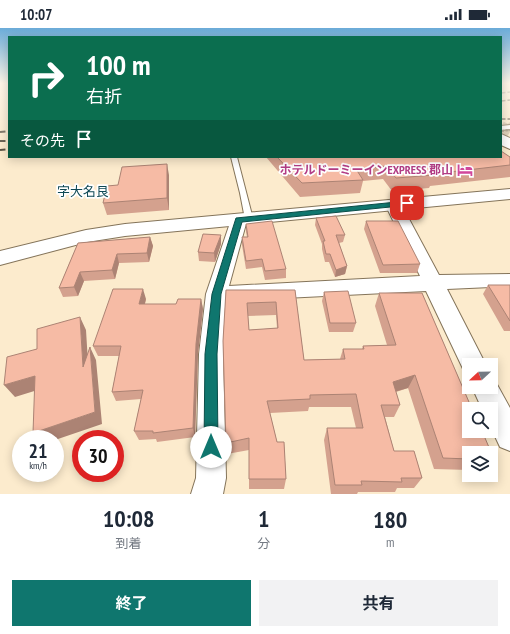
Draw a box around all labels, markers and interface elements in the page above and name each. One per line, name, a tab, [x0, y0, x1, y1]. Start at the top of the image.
text: 10:07	[20, 5, 52, 24]
text: 100 m	[86, 46, 150, 83]
icon: right	[20, 52, 72, 104]
text: 右折	[86, 85, 122, 108]
icon: arrive	[73, 128, 95, 150]
text: その先	[20, 131, 65, 150]
hotel icon: ホテルドーミーインEXPRESS 郡山	[456, 161, 474, 179]
place label: ホテルドーミーインEXPRESS 郡山	[280, 162, 453, 177]
district label: 字大名艮	[57, 183, 109, 200]
pin	[390, 186, 424, 220]
icon: arrive	[396, 192, 418, 214]
north arrow	[462, 358, 498, 394]
map controls	[462, 358, 498, 482]
button: search	[462, 402, 498, 438]
position arrow	[190, 426, 232, 468]
speed limit sign: 30	[72, 430, 124, 482]
text: 21	[28, 438, 48, 464]
button: layers	[462, 446, 498, 482]
text: km/h	[29, 459, 47, 472]
text: 10:08	[103, 503, 155, 534]
text: 1	[258, 503, 269, 534]
text: 180	[373, 504, 407, 535]
text: m	[386, 534, 394, 551]
text: 到着	[116, 535, 142, 552]
text: 分	[257, 535, 270, 552]
button: 終了	[12, 580, 251, 626]
button: 共有	[259, 580, 498, 626]

